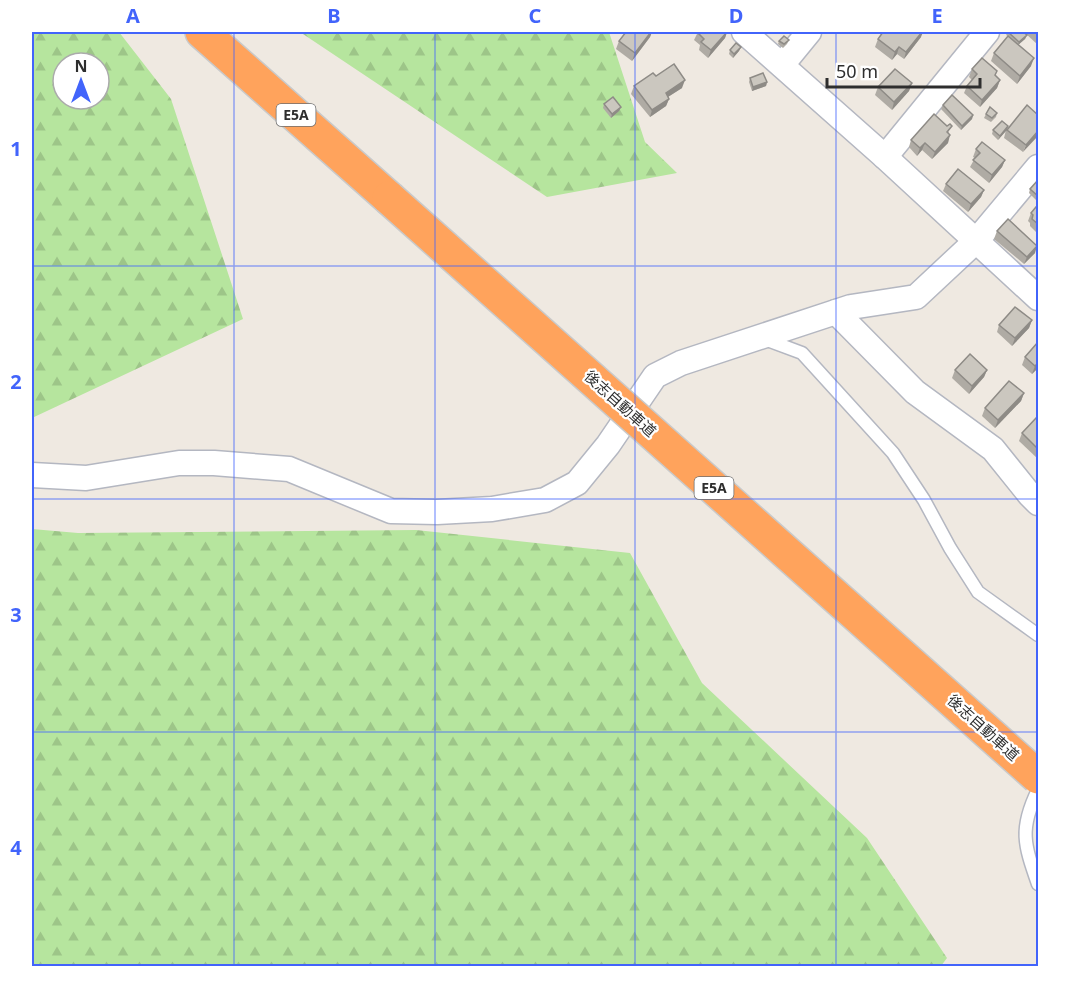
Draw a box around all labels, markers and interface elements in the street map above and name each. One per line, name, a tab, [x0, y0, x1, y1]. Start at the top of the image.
text: A	[126, 2, 140, 29]
text: B	[327, 2, 341, 29]
text: C	[529, 2, 542, 29]
text: D	[729, 2, 743, 29]
text: E	[931, 2, 943, 29]
north arrow	[51, 51, 111, 111]
scale bar	[827, 51, 980, 89]
text: N	[74, 55, 88, 77]
text: 50 m	[836, 59, 878, 83]
road number: E5A	[276, 104, 316, 126]
text: 1	[10, 135, 22, 162]
street label: 後志自動車道	[581, 366, 661, 441]
text: 2	[10, 368, 22, 395]
road number: E5A	[694, 477, 734, 499]
text: 3	[10, 601, 22, 628]
street label: 後志自動車道	[944, 690, 1024, 765]
text: 4	[10, 834, 22, 861]

